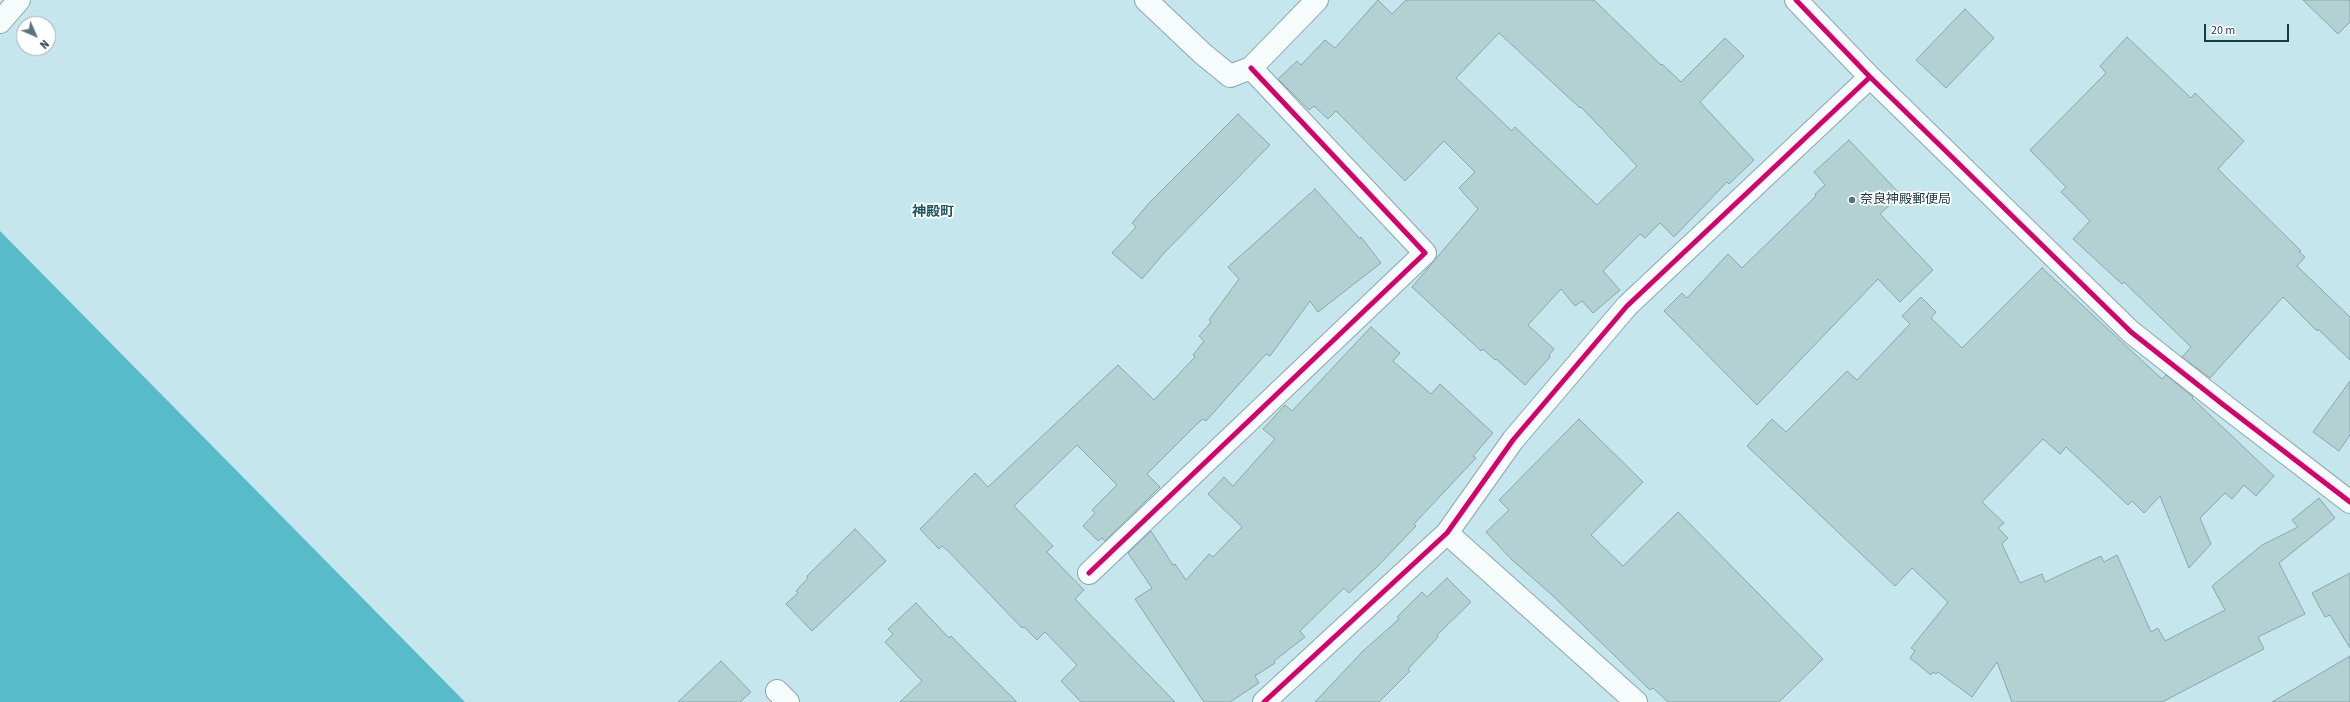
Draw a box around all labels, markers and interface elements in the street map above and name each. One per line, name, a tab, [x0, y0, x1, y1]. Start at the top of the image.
north arrow	[16, 16, 56, 56]
scale bar	[2206, 16, 2291, 42]
text: 20 m	[2211, 22, 2235, 39]
text: N	[36, 36, 52, 52]
place label: 奈良神殿郵便局	[1860, 192, 1951, 208]
marker: 奈良神殿郵便局	[1847, 195, 1857, 205]
district label: 神殿町	[912, 205, 954, 221]

